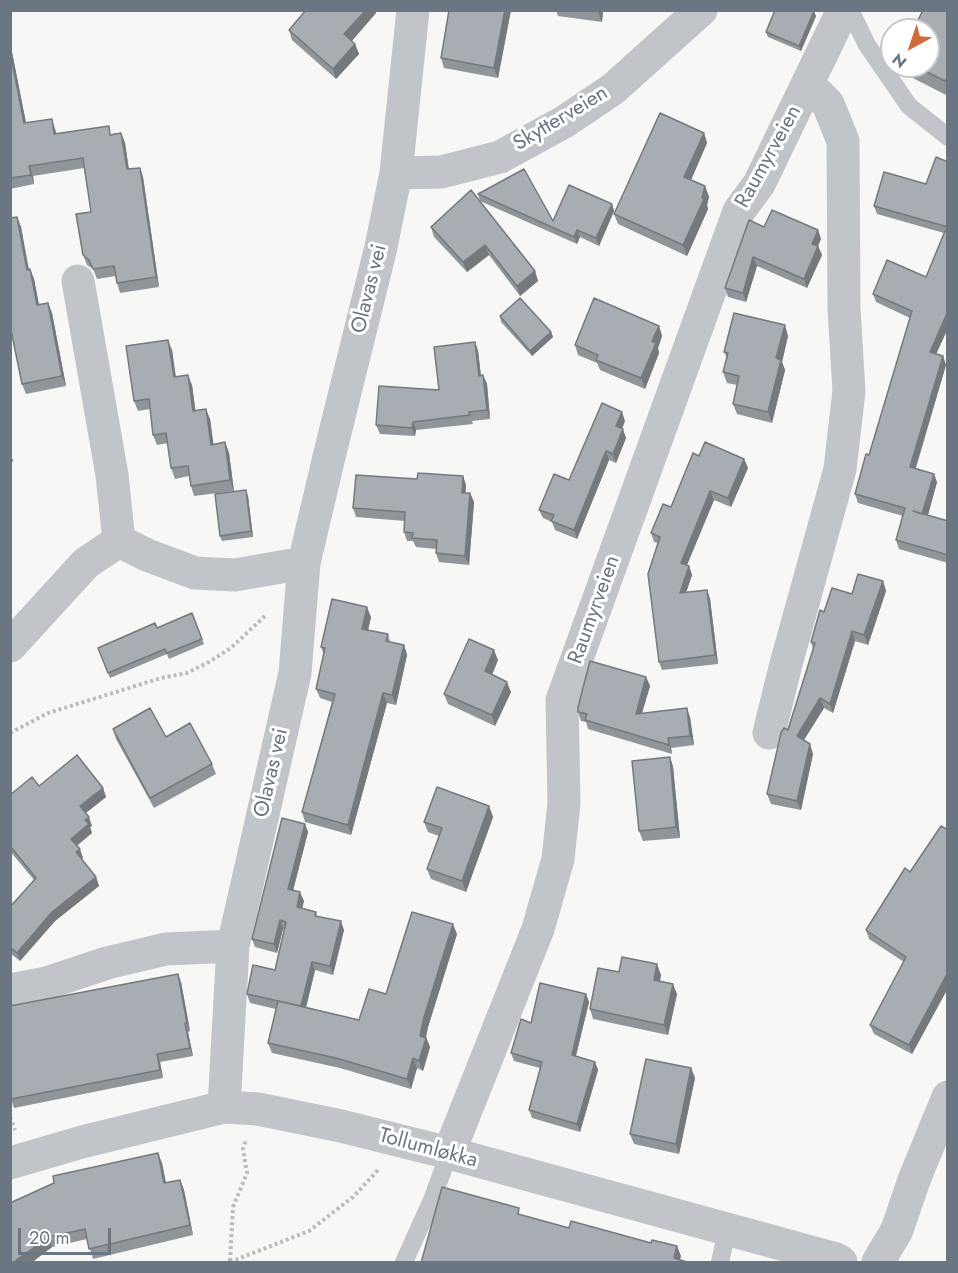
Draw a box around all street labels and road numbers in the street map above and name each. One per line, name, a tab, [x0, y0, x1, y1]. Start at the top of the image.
street label: Skytterveien	[509, 81, 613, 157]
street label: Raumyrveien	[731, 101, 807, 213]
street label: Olavas vei	[347, 242, 393, 336]
street label: Raumyrveien	[564, 552, 626, 668]
street label: Olavas vei	[250, 726, 294, 820]
street label: Tollumløkka	[376, 1124, 480, 1174]

